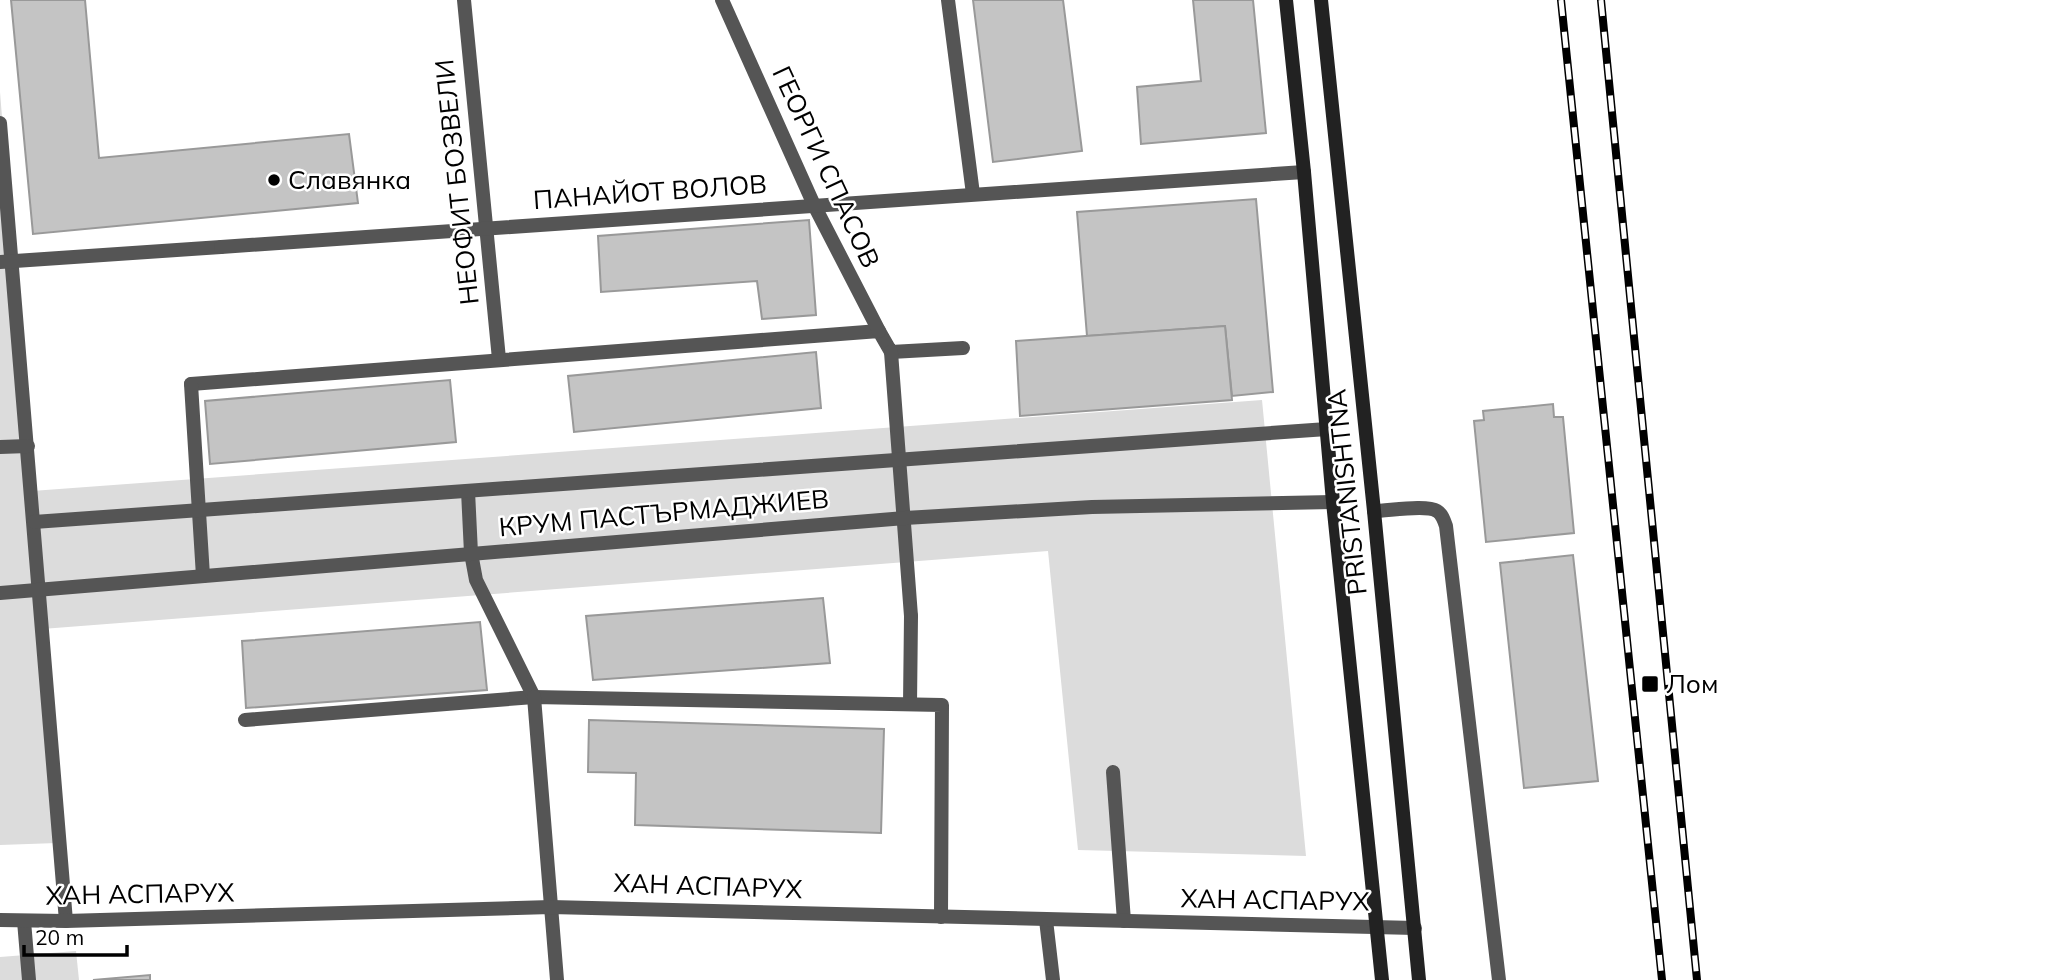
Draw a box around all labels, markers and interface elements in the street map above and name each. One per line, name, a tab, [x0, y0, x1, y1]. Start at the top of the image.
street label: НЕОФИТ БОЗВЕЛИ	[427, 58, 486, 306]
street label: ГЕОРГИ СПАСОВ	[765, 61, 888, 273]
place label: Славянка	[288, 163, 411, 196]
street label: ПАНАЙОТ ВОЛОВ	[532, 167, 768, 216]
marker: Славянка	[266, 172, 282, 188]
street label: PRISTANISHTNA	[1319, 387, 1374, 597]
street label: КРУМ ПАСТЪРМАДЖИЕВ	[498, 482, 830, 543]
place label: Лом	[1666, 667, 1718, 700]
marker: Лом	[1640, 674, 1660, 694]
street label: ХАН АСПАРУХ	[613, 866, 803, 905]
street label: ХАН АСПАРУХ	[45, 875, 235, 912]
street label: ХАН АСПАРУХ	[1180, 881, 1370, 918]
scale bar	[24, 914, 128, 958]
text: 20 m	[35, 924, 84, 950]

